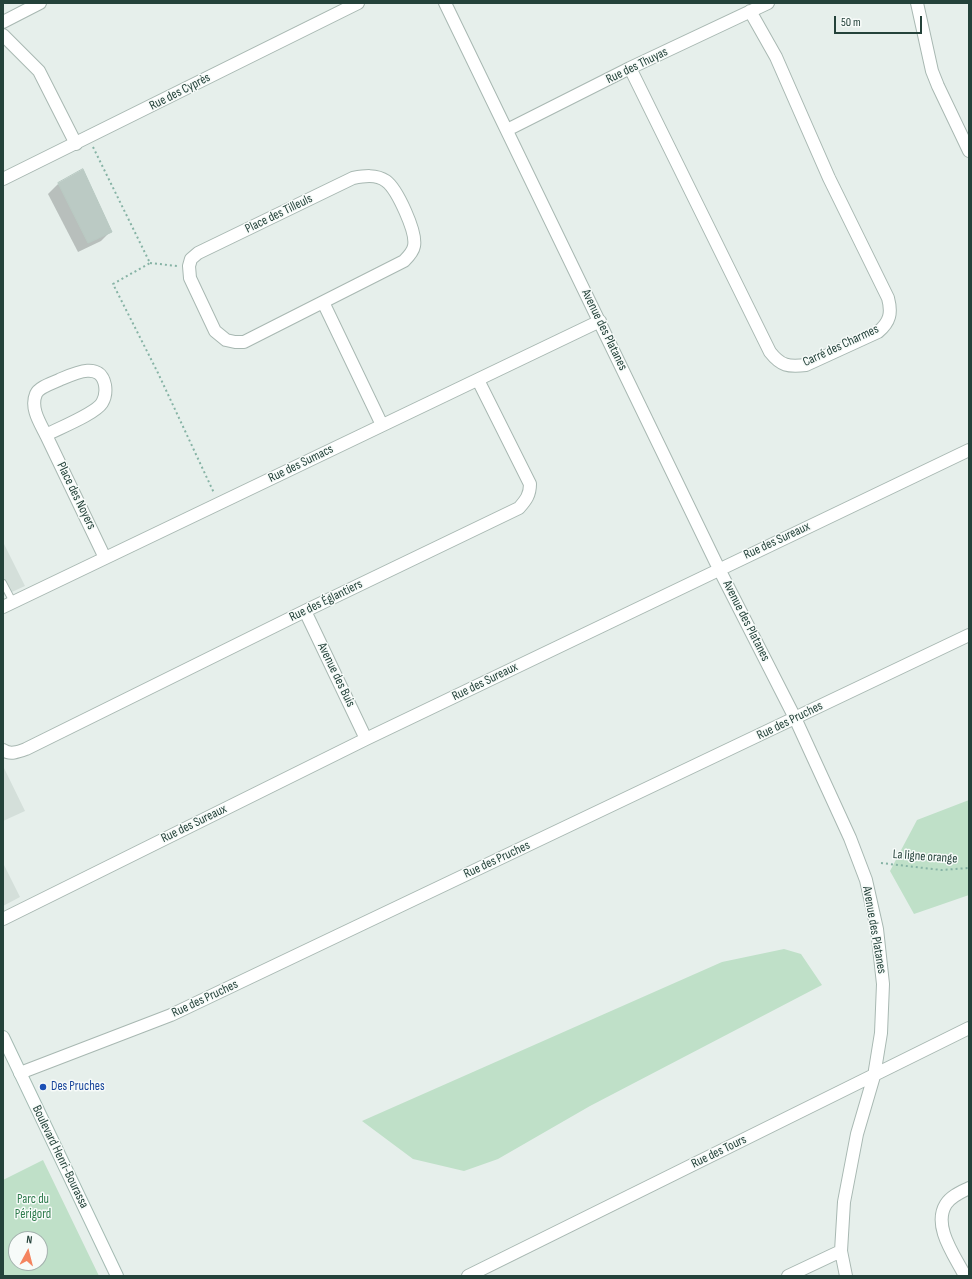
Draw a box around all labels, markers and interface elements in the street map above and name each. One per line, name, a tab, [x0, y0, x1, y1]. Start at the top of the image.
scale bar	[836, 8, 924, 34]
text: 50 m	[841, 15, 861, 30]
street label: Rue des Thuyas	[604, 44, 670, 88]
street label: Rue des Cyprès	[147, 70, 213, 114]
street label: Place des Tilleuls	[243, 191, 315, 237]
street label: Avenue des Platanes	[578, 287, 630, 373]
street label: Carré des Charmes	[801, 322, 881, 370]
street label: Rue des Sumacs	[266, 442, 336, 486]
street label: Place des Noyers	[53, 460, 99, 532]
street label: Rue des Sureaux	[741, 519, 813, 563]
street label: Rue des Églantiers	[287, 577, 365, 625]
street label: Avenue des Platanes	[719, 578, 773, 664]
street label: Avenue des Buis	[314, 640, 358, 710]
street label: Rue des Sureaux	[450, 659, 520, 705]
street label: Rue des Pruches	[754, 698, 826, 744]
street label: Rue des Sureaux	[159, 801, 229, 847]
street label: Rue des Pruches	[461, 838, 533, 882]
street label: La ligne orange	[892, 847, 958, 867]
street label: Avenue des Platanes	[859, 885, 889, 975]
street label: Rue des Pruches	[169, 977, 241, 1021]
place label: Des Pruches	[51, 1079, 105, 1095]
marker: Des Pruches	[38, 1082, 48, 1092]
street label: Boulevard Henri-Bourassa	[28, 1103, 92, 1211]
street label: Rue des Tours	[689, 1132, 749, 1172]
park label: Parc du Périgord	[15, 1192, 51, 1223]
north arrow	[8, 1231, 48, 1271]
text: N	[26, 1233, 33, 1246]

